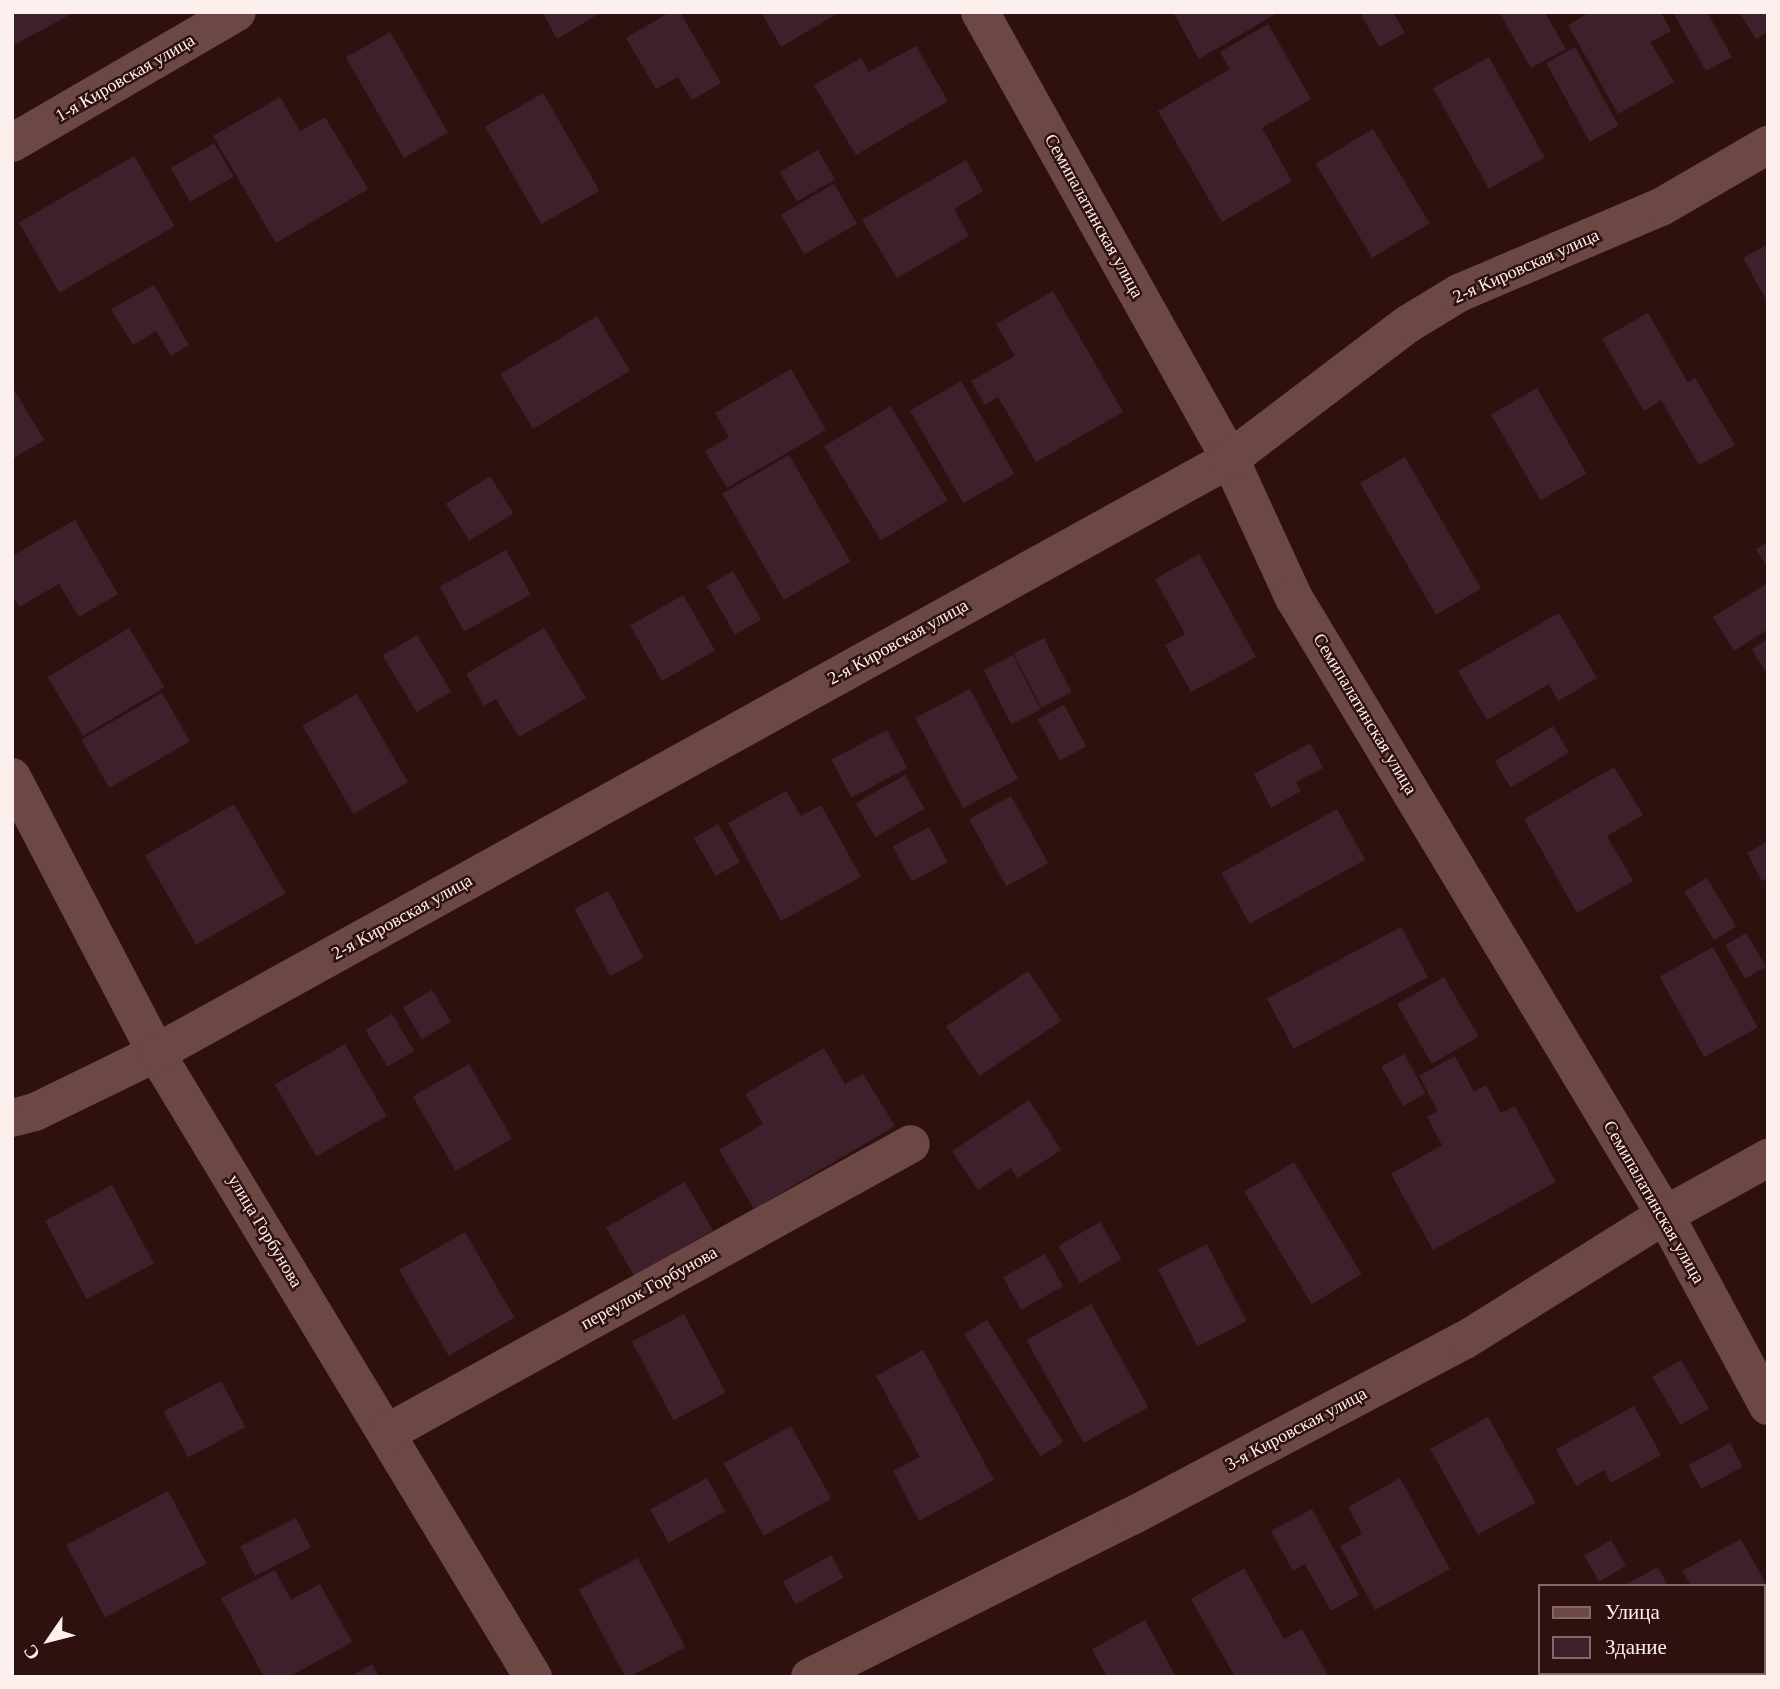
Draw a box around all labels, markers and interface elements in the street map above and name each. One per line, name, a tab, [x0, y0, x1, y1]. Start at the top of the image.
street label: 1-я Кировская улица	[51, 29, 199, 127]
street label: Семипалатинская улица	[1040, 130, 1148, 302]
street label: 2-я Кировская улица	[1450, 224, 1602, 308]
street label: 2-я Кировская улица	[824, 594, 972, 690]
street label: Семипалатинская улица	[1308, 629, 1422, 799]
street label: 2-я Кировская улица	[328, 869, 476, 965]
street label: Семипалатинская улица	[1599, 1117, 1709, 1287]
street label: улица Горбунова	[223, 1171, 307, 1291]
street label: переулок Горбунова	[577, 1242, 721, 1334]
street label: 3-я Кировская улица	[1221, 1382, 1371, 1476]
legend	[1538, 1584, 1766, 1675]
text: Улица	[1605, 1600, 1660, 1624]
north arrow	[14, 1605, 84, 1675]
text: Здание	[1605, 1635, 1667, 1659]
text: С	[19, 1641, 44, 1664]

